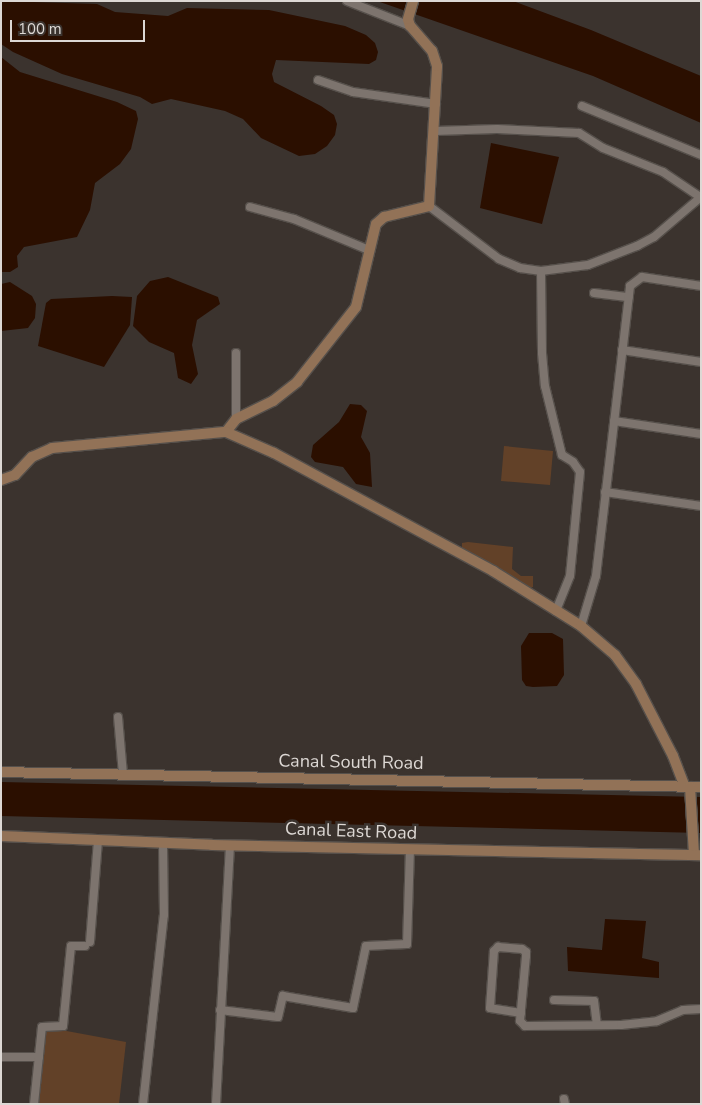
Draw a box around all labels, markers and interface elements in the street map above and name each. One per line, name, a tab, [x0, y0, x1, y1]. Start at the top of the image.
scale bar	[12, 10, 148, 42]
text: 100 m	[18, 19, 62, 39]
street label: Canal South Road	[278, 750, 424, 774]
street label: Canal East Road	[284, 818, 418, 844]

